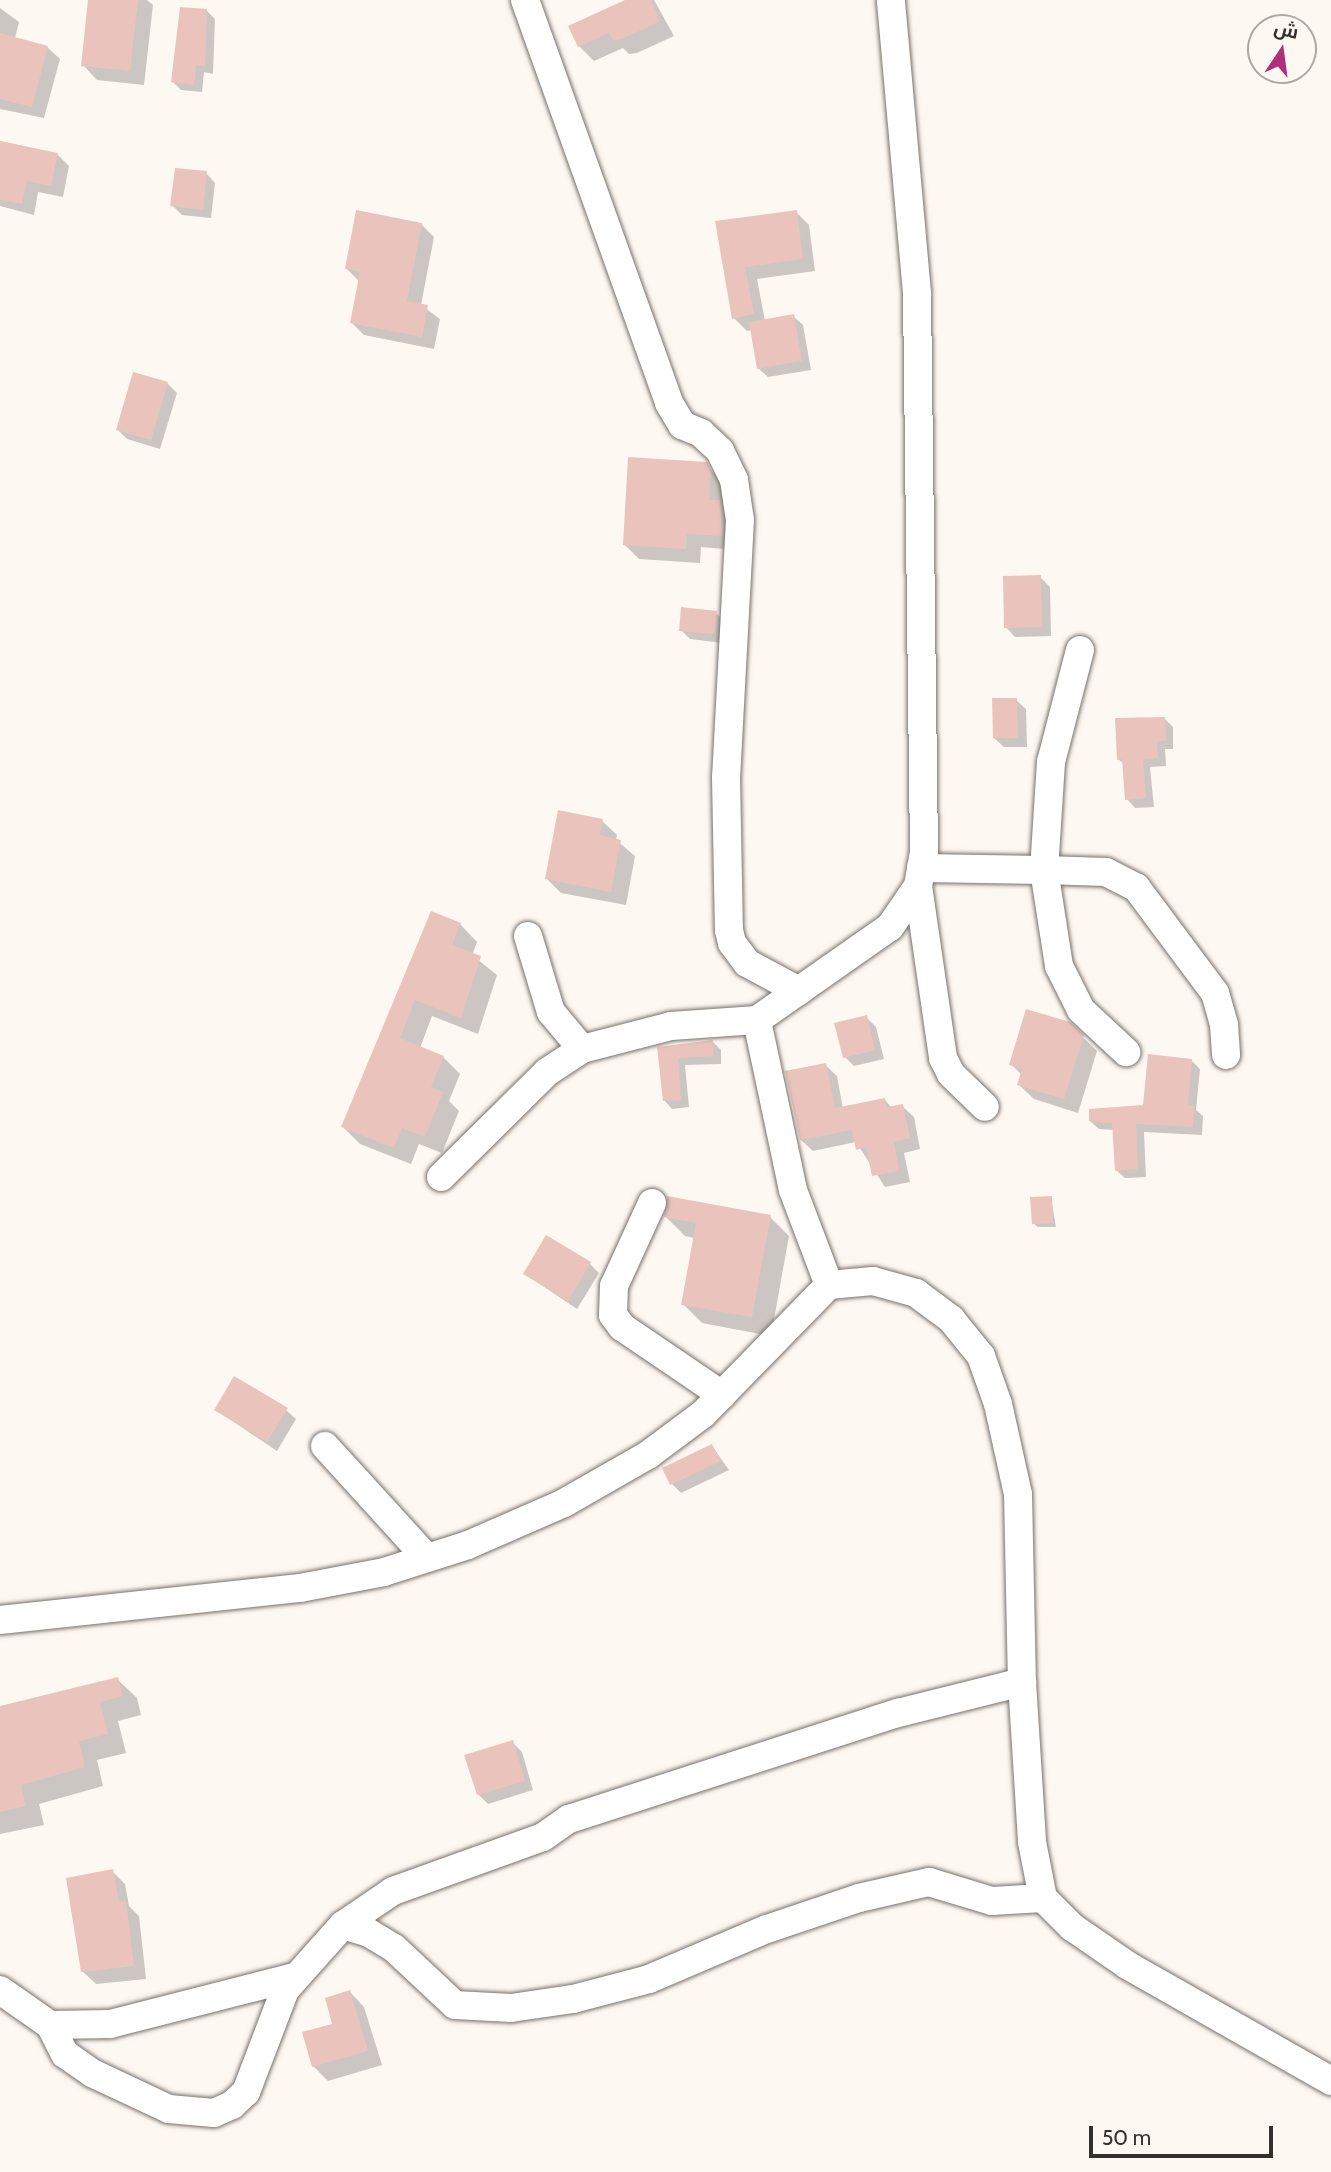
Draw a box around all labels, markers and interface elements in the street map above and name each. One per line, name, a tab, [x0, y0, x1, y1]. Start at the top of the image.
north arrow	[1247, 14, 1317, 84]
text: ش	[1272, 16, 1301, 44]
scale bar	[1093, 2112, 1277, 2156]
text: 50 m	[1102, 2125, 1151, 2150]

